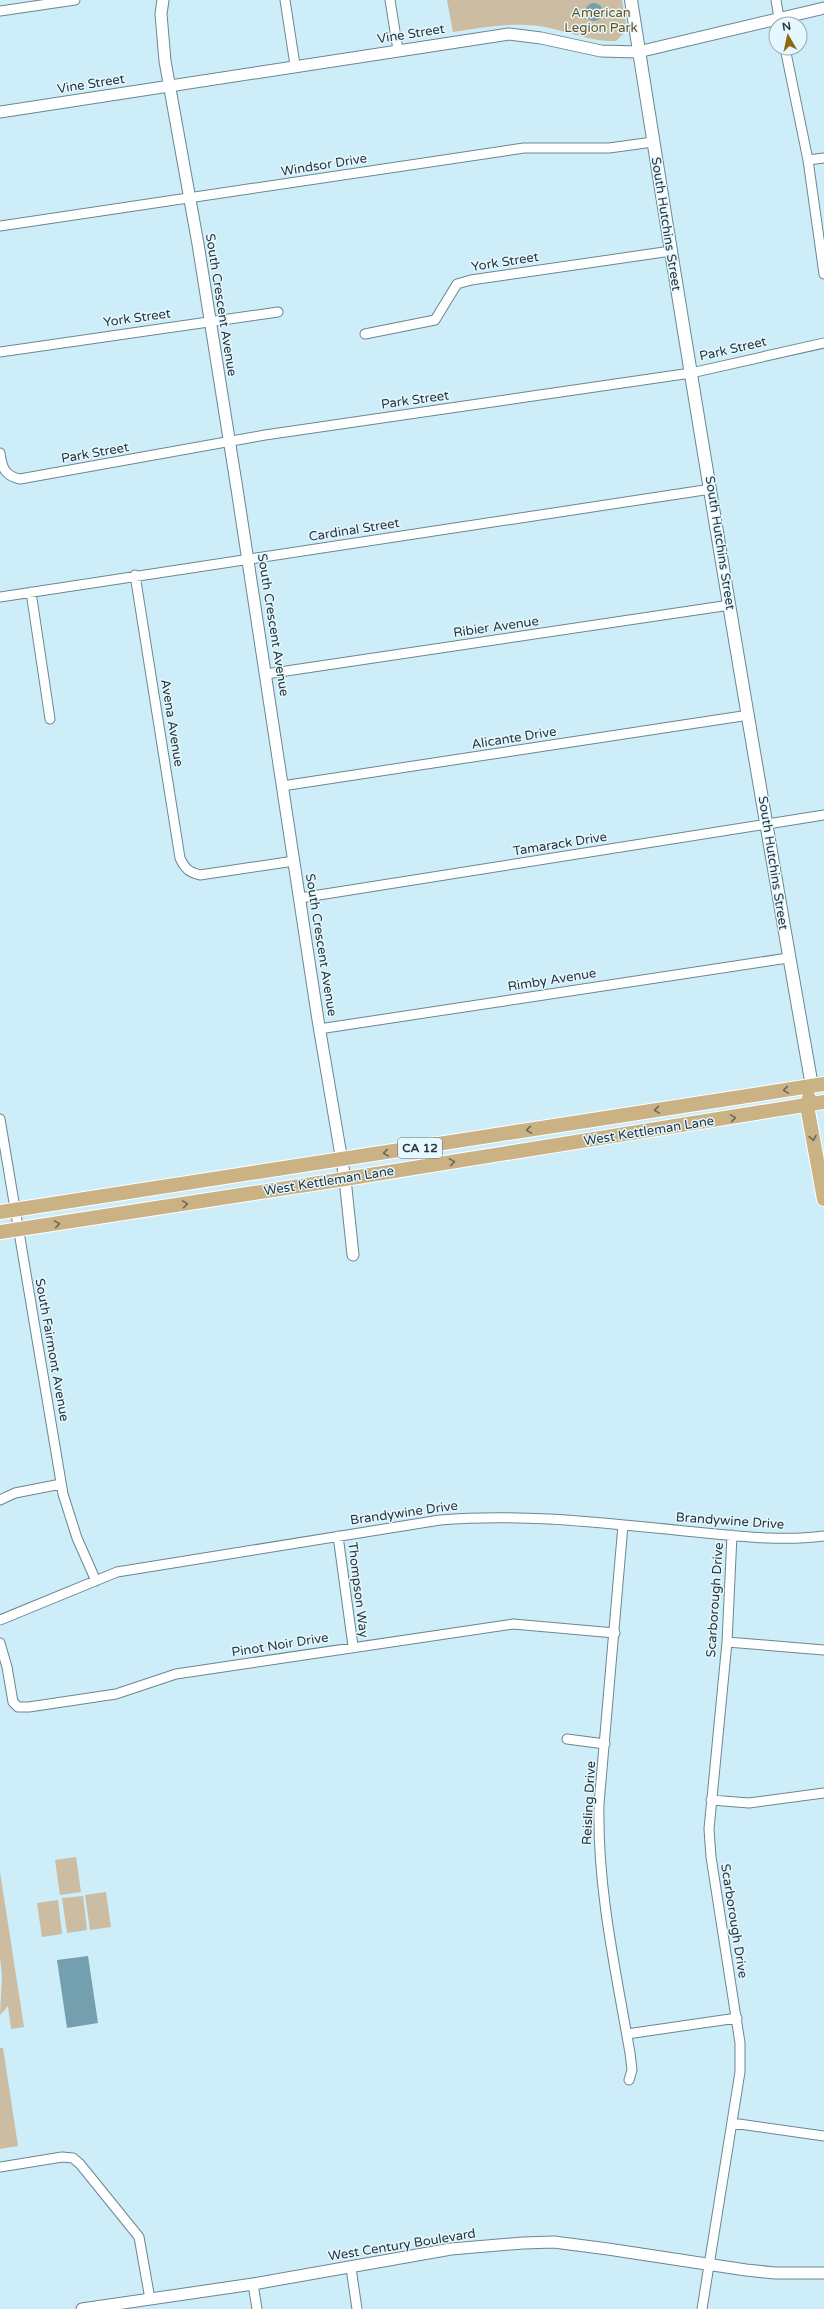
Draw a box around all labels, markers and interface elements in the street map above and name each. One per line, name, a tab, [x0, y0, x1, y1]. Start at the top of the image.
park label: American Legion Park	[564, 5, 638, 36]
north arrow	[768, 16, 808, 56]
text: N	[781, 20, 792, 34]
street label: Vine Street	[376, 21, 446, 47]
street label: Vine Street	[56, 71, 126, 97]
street label: Windsor Drive	[280, 150, 368, 180]
street label: South Hutchins Street	[648, 156, 684, 292]
street label: South Crescent Avenue	[202, 232, 240, 378]
street label: York Street	[470, 249, 540, 275]
street label: York Street	[102, 305, 172, 331]
street label: Park Street	[698, 334, 768, 364]
street label: Park Street	[380, 387, 450, 413]
street label: Park Street	[60, 439, 130, 467]
street label: South Hutchins Street	[702, 475, 738, 611]
street label: Cardinal Street	[308, 515, 400, 545]
street label: South Crescent Avenue	[254, 552, 292, 698]
street label: Ribier Avenue	[452, 613, 540, 641]
street label: Avena Avenue	[157, 678, 187, 768]
street label: Alicante Drive	[470, 723, 558, 753]
street label: South Hutchins Street	[755, 795, 791, 931]
street label: Tamarack Drive	[512, 829, 608, 859]
street label: South Crescent Avenue	[302, 872, 340, 1018]
street label: Rimby Avenue	[507, 965, 597, 995]
one-way arrow	[782, 1085, 789, 1094]
one-way arrow	[654, 1105, 660, 1114]
street label: West Kettleman Lane	[583, 1113, 715, 1149]
one-way arrow	[730, 1114, 736, 1123]
one-way arrow	[526, 1126, 532, 1134]
one-way arrow	[808, 1135, 817, 1141]
road number: CA 12	[398, 1138, 442, 1158]
one-way arrow	[383, 1148, 390, 1157]
one-way arrow	[449, 1158, 455, 1167]
street label: West Kettleman Lane	[263, 1163, 395, 1199]
one-way arrow	[182, 1200, 188, 1209]
one-way arrow	[54, 1220, 60, 1228]
street label: South Fairmont Avenue	[32, 1277, 72, 1423]
street label: Brandywine Drive	[349, 1498, 459, 1528]
street label: Brandywine Drive	[675, 1509, 785, 1533]
street label: Thompson Way	[344, 1541, 372, 1639]
street label: Scarborough Drive	[703, 1542, 727, 1658]
street label: Pinot Noir Drive	[230, 1629, 330, 1661]
street label: Reisling Drive	[579, 1761, 599, 1845]
street label: Scarborough Drive	[717, 1863, 751, 1979]
street label: West Century Boulevard	[327, 2225, 477, 2265]

